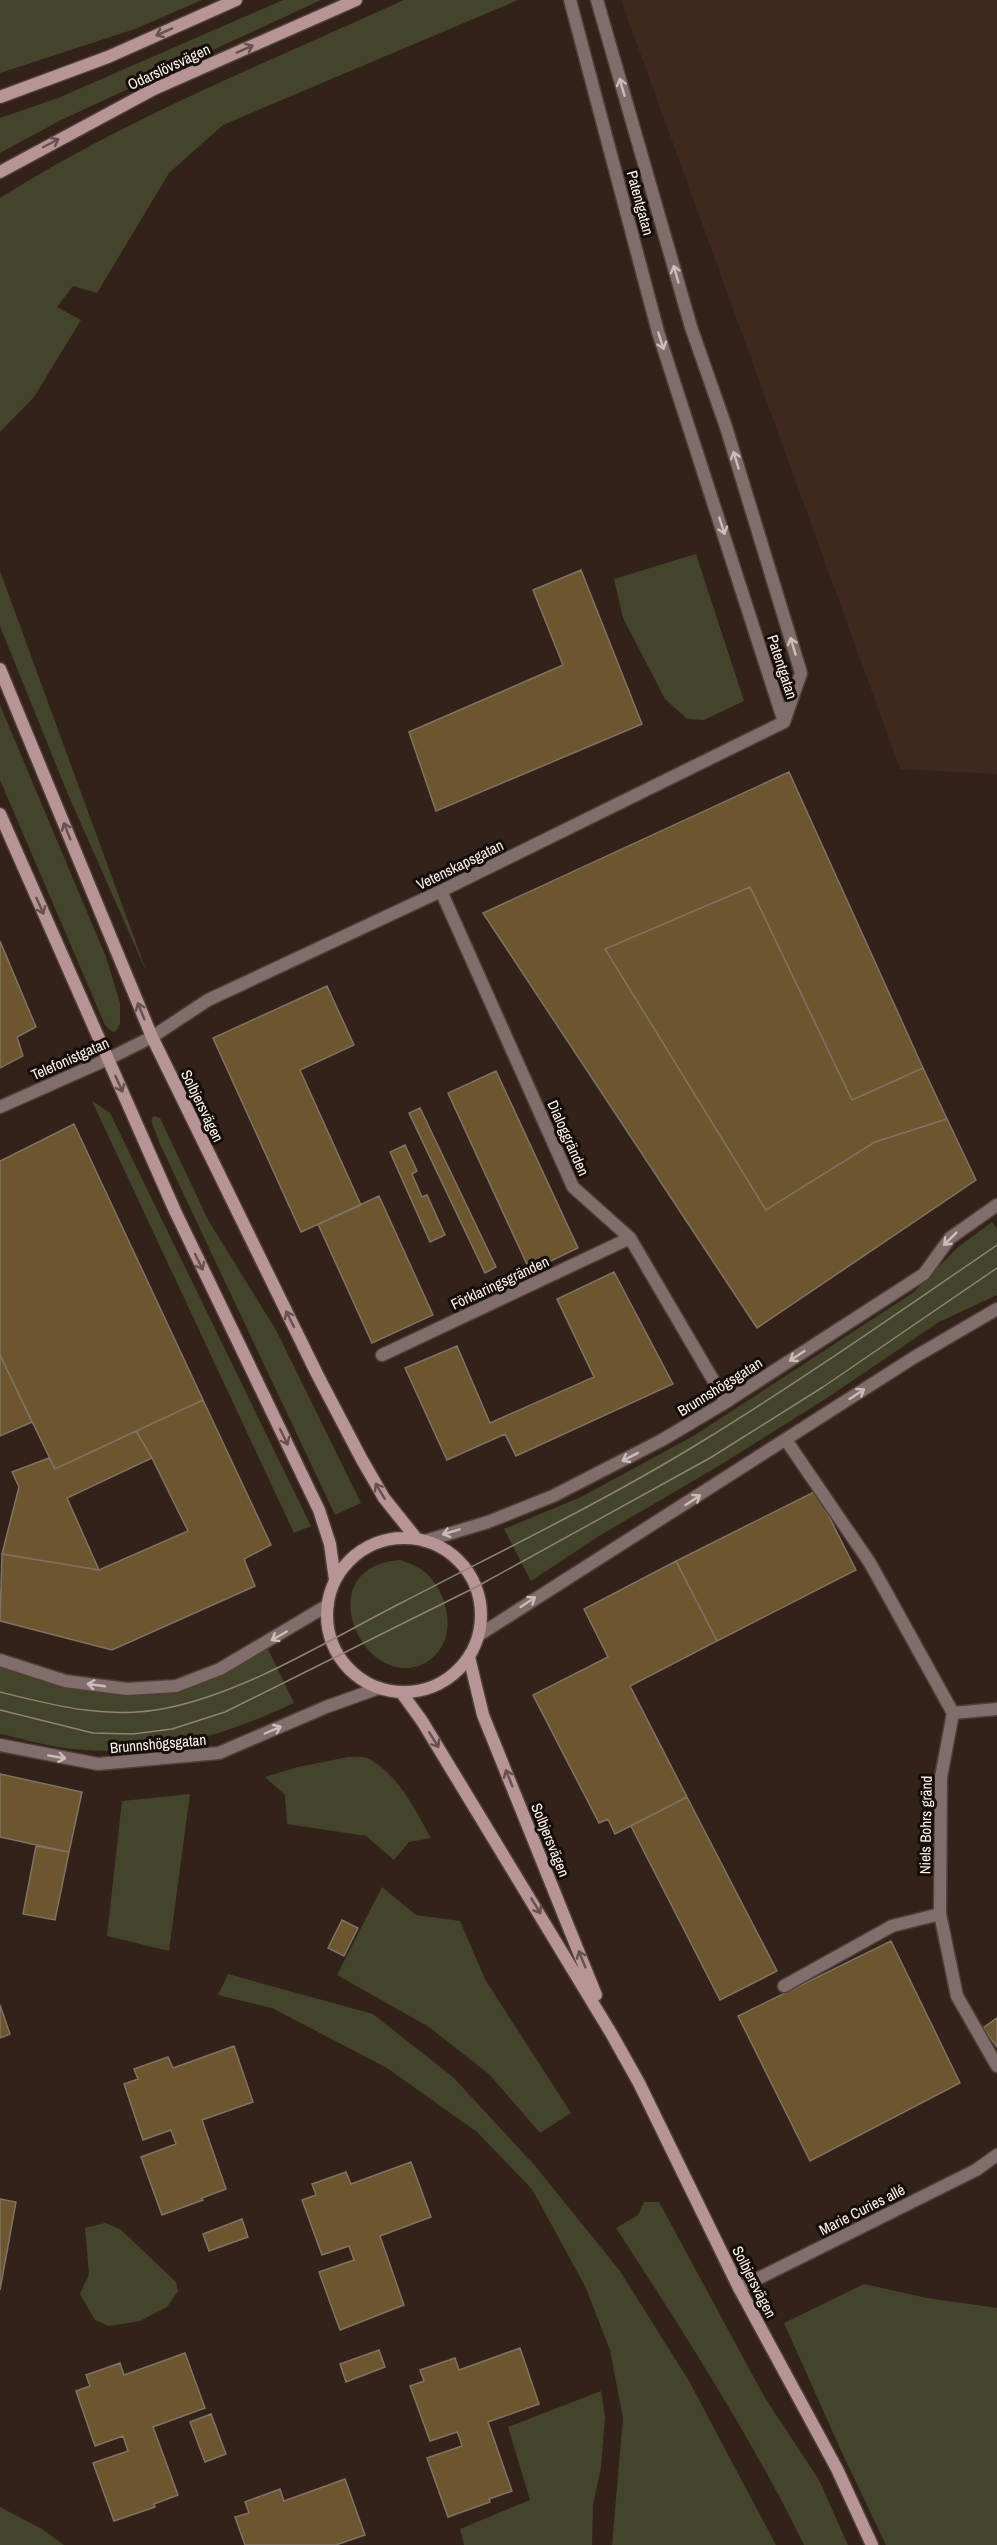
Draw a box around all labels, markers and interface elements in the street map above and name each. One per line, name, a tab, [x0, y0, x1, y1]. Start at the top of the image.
one-way arrow	[155, 27, 173, 39]
street label: Odarslövsvägen	[124, 38, 214, 95]
one-way arrow	[236, 42, 254, 54]
one-way arrow	[616, 78, 627, 97]
one-way arrow	[42, 137, 59, 149]
street label: Patentgatan	[622, 168, 659, 238]
one-way arrow	[670, 265, 681, 284]
one-way arrow	[656, 331, 667, 350]
one-way arrow	[730, 451, 741, 470]
one-way arrow	[717, 516, 728, 535]
street label: Patentgatan	[762, 632, 803, 702]
one-way arrow	[787, 637, 798, 656]
one-way arrow	[61, 822, 72, 841]
street label: Vetenskapsgatan	[413, 834, 507, 895]
one-way arrow	[35, 896, 46, 914]
one-way arrow	[135, 1002, 146, 1021]
street label: Telefonistgatan	[27, 1032, 112, 1085]
street label: Solbjersvägen	[176, 1066, 229, 1145]
one-way arrow	[115, 1075, 126, 1093]
street label: Dialoggränden	[542, 1097, 594, 1179]
one-way arrow	[943, 1232, 958, 1247]
street label: Förklaringsgränden	[447, 1251, 552, 1314]
one-way arrow	[194, 1252, 206, 1270]
one-way arrow	[284, 1310, 295, 1328]
one-way arrow	[789, 1350, 806, 1362]
street label: Brunnshögsgatan	[673, 1352, 766, 1421]
one-way arrow	[848, 1388, 865, 1400]
one-way arrow	[279, 1428, 291, 1446]
one-way arrow	[621, 1451, 639, 1463]
one-way arrow	[374, 1483, 386, 1500]
one-way arrow	[684, 1493, 701, 1505]
one-way arrow	[442, 1527, 461, 1538]
one-way arrow	[519, 1596, 536, 1609]
one-way arrow	[271, 1630, 288, 1642]
one-way arrow	[87, 1679, 106, 1690]
one-way arrow	[263, 1724, 282, 1735]
street label: Brunnshögsgatan	[109, 1729, 207, 1758]
one-way arrow	[429, 1731, 441, 1748]
one-way arrow	[47, 1752, 67, 1763]
one-way arrow	[503, 1769, 514, 1787]
street label: Niels Bohrs gränd	[914, 1776, 937, 1874]
street label: Solbjersvägen	[526, 1800, 575, 1880]
one-way arrow	[531, 1897, 543, 1914]
one-way arrow	[576, 1950, 587, 1968]
street label: Marie Curies allé	[815, 2179, 908, 2240]
street label: Solbjersvägen	[727, 2242, 781, 2321]

